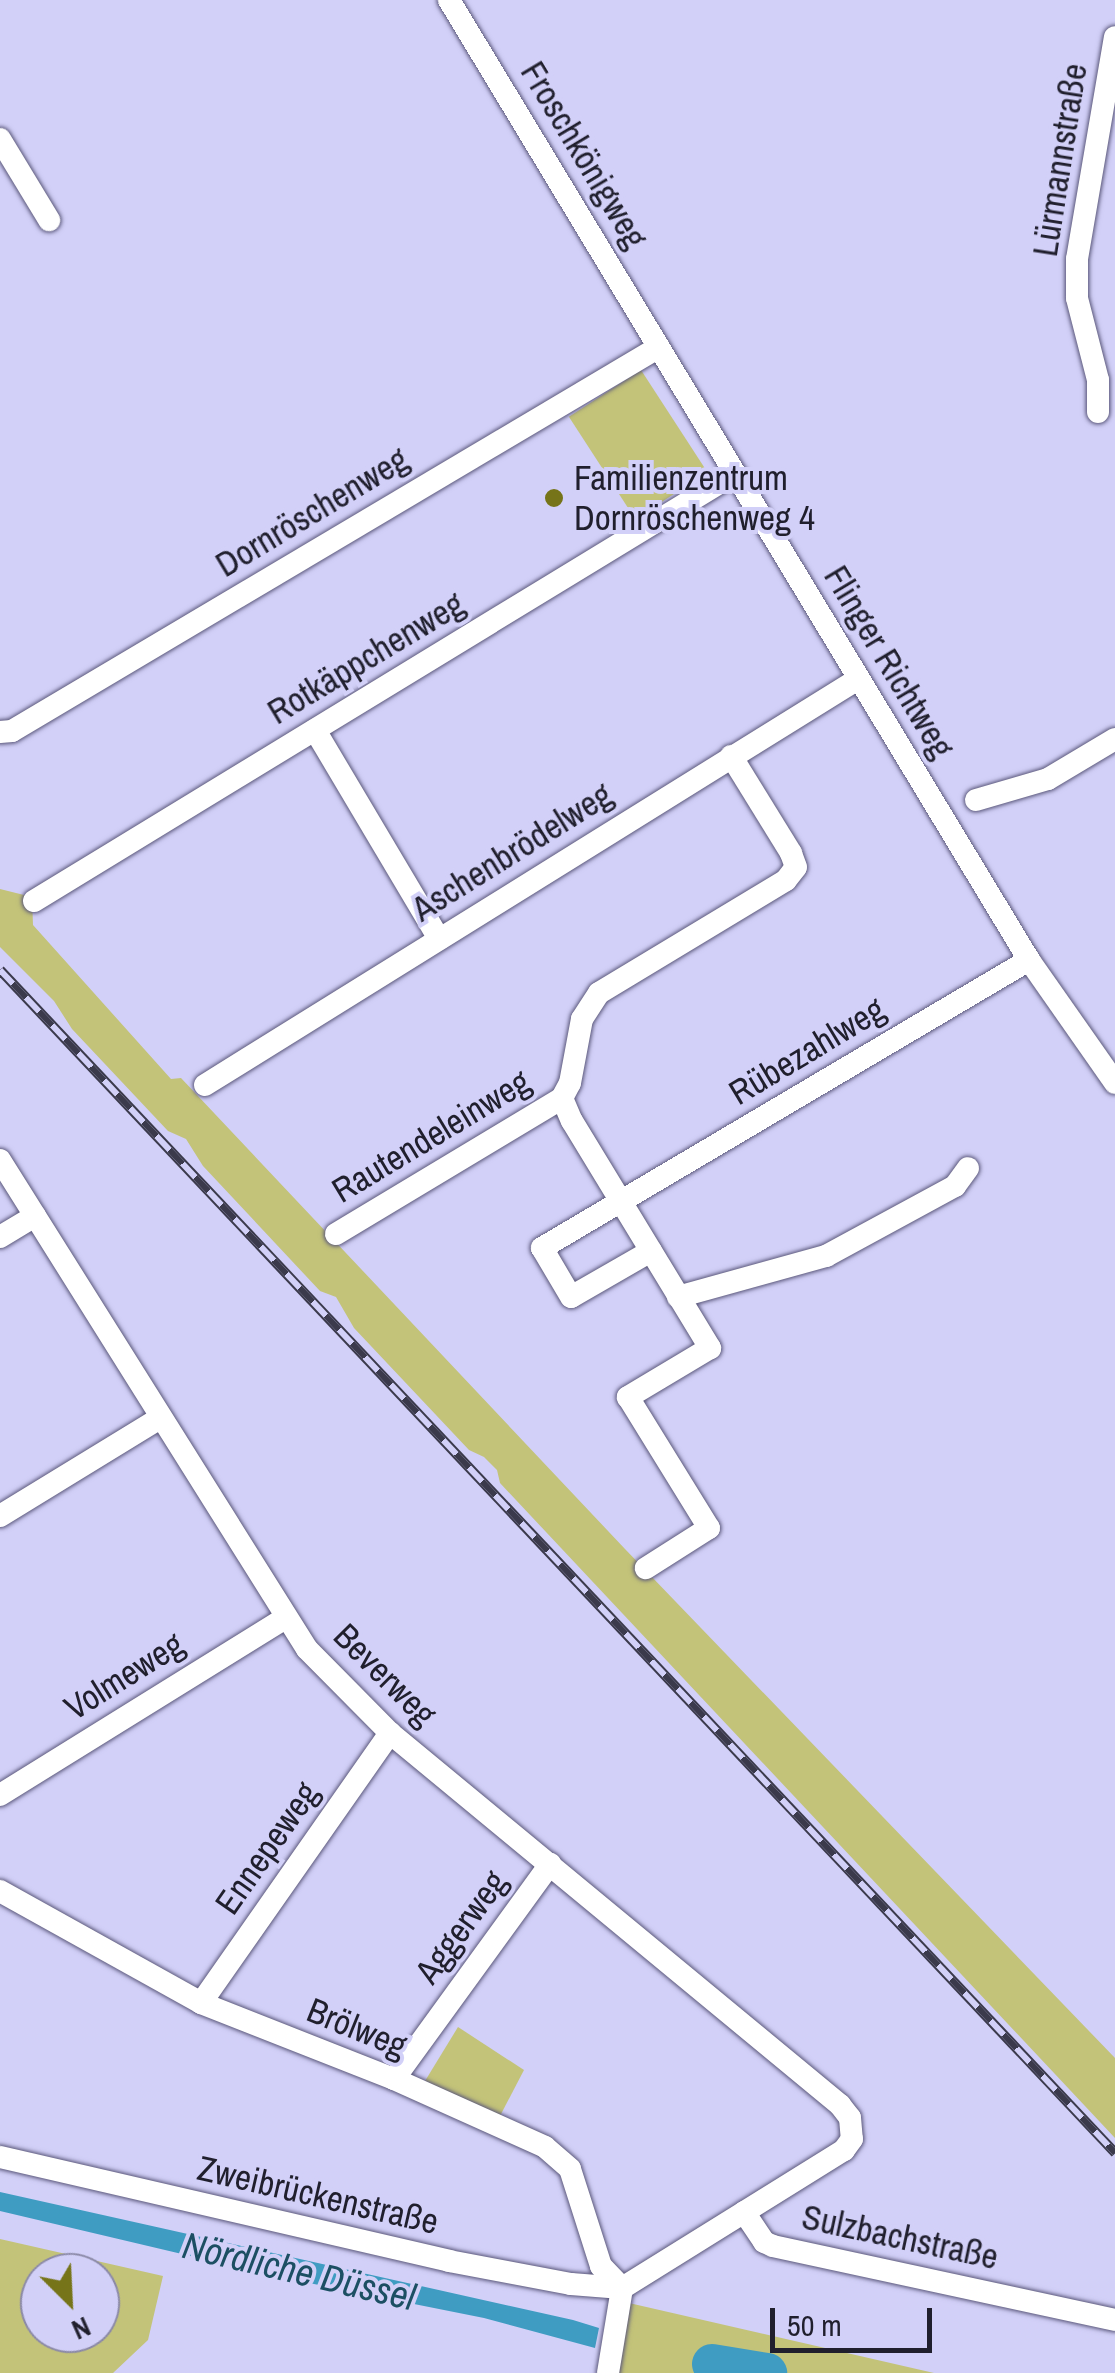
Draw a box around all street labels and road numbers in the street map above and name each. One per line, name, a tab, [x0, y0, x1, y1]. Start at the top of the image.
street label: Froschkönigweg	[512, 54, 656, 256]
street label: Lürmannstraße	[1024, 61, 1096, 259]
street label: Dornröschenweg	[208, 438, 416, 586]
street label: Flinger Richtweg	[815, 558, 963, 766]
street label: Rotkäppchenweg	[260, 583, 472, 733]
street label: Aschenbrödelweg	[404, 774, 620, 930]
street label: Rübezahlweg	[722, 988, 892, 1114]
street label: Rautendeleinweg	[324, 1060, 538, 1212]
street label: Beverweg	[325, 1615, 445, 1735]
street label: Volmeweg	[57, 1623, 191, 1729]
street label: Ennepeweg	[206, 1774, 328, 1922]
street label: Aggerweg	[406, 1862, 516, 1992]
street label: Brölweg	[301, 1989, 413, 2067]
street label: Zweibrückenstraße	[194, 2147, 442, 2243]
street label: Sulzbachstraße	[798, 2196, 1002, 2278]

